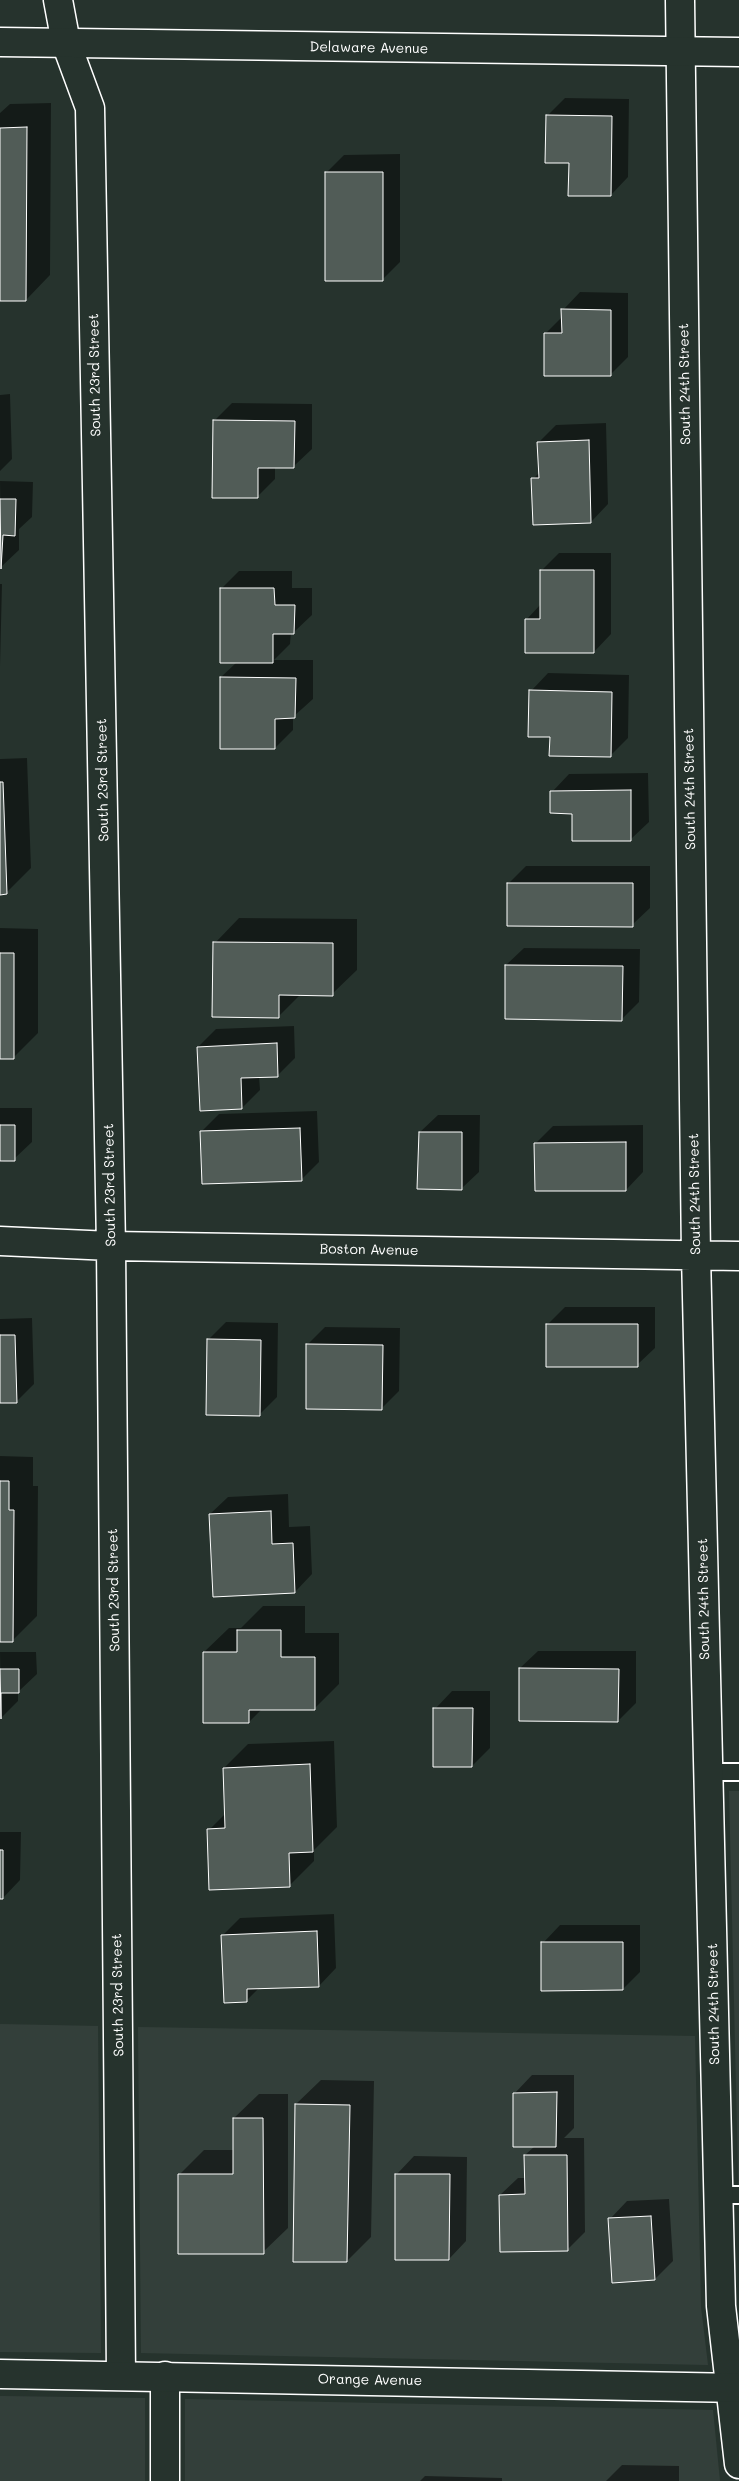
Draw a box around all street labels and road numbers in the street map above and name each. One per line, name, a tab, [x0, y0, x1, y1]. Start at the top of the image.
street label: Delaware Avenue	[310, 39, 428, 57]
street label: South 23rd Street	[86, 313, 104, 437]
street label: South 24th Street	[676, 323, 694, 445]
street label: South 23rd Street	[94, 718, 112, 842]
street label: South 24th Street	[681, 728, 699, 850]
street label: South 23rd Street	[101, 1123, 119, 1247]
street label: South 24th Street	[686, 1133, 704, 1255]
street label: Boston Avenue	[319, 1241, 419, 1259]
street label: South 23rd Street	[105, 1528, 123, 1652]
street label: South 24th Street	[695, 1538, 713, 1660]
street label: South 23rd Street	[109, 1933, 127, 2057]
street label: South 24th Street	[705, 1943, 723, 2065]
street label: Orange Avenue	[318, 2371, 422, 2389]

